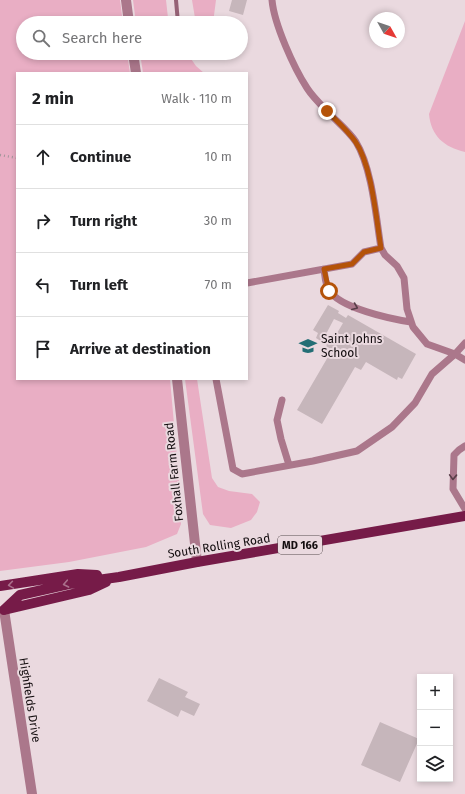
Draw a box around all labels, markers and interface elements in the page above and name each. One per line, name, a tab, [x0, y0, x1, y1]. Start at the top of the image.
north arrow	[369, 12, 405, 48]
search box	[16, 16, 248, 60]
icon: search	[30, 27, 52, 49]
text: Search here	[62, 29, 142, 47]
text: 2 min	[32, 88, 74, 109]
text: Walk · 110 m	[161, 91, 232, 106]
route end	[318, 102, 336, 120]
icon: ahead	[32, 146, 54, 168]
text: Continue	[70, 148, 131, 166]
text: 10 m	[205, 149, 232, 164]
icon: right	[32, 210, 54, 232]
text: Turn right	[70, 212, 137, 230]
text: 30 m	[204, 213, 232, 228]
icon: left	[32, 274, 54, 296]
text: Turn left	[70, 276, 128, 294]
text: 70 m	[205, 277, 232, 292]
route start	[320, 282, 338, 300]
one-way arrow	[351, 302, 358, 310]
place label: Saint Johns School	[321, 332, 383, 360]
school or university icon: Saint Johns School	[298, 336, 318, 356]
icon: arrive	[32, 338, 54, 360]
text: Arrive at destination	[70, 340, 211, 358]
street label: Foxhall Farm Road	[162, 422, 186, 522]
one-way arrow	[449, 474, 457, 480]
street label: South Rolling Road	[167, 531, 271, 561]
road number: MD 166	[278, 536, 322, 554]
one-way arrow	[8, 580, 14, 589]
one-way arrow	[63, 580, 70, 588]
street label: Highfields Drive	[16, 657, 44, 743]
map controls	[417, 674, 453, 782]
button: +	[417, 674, 453, 710]
button: −	[417, 710, 453, 746]
button: layers	[417, 746, 453, 782]

